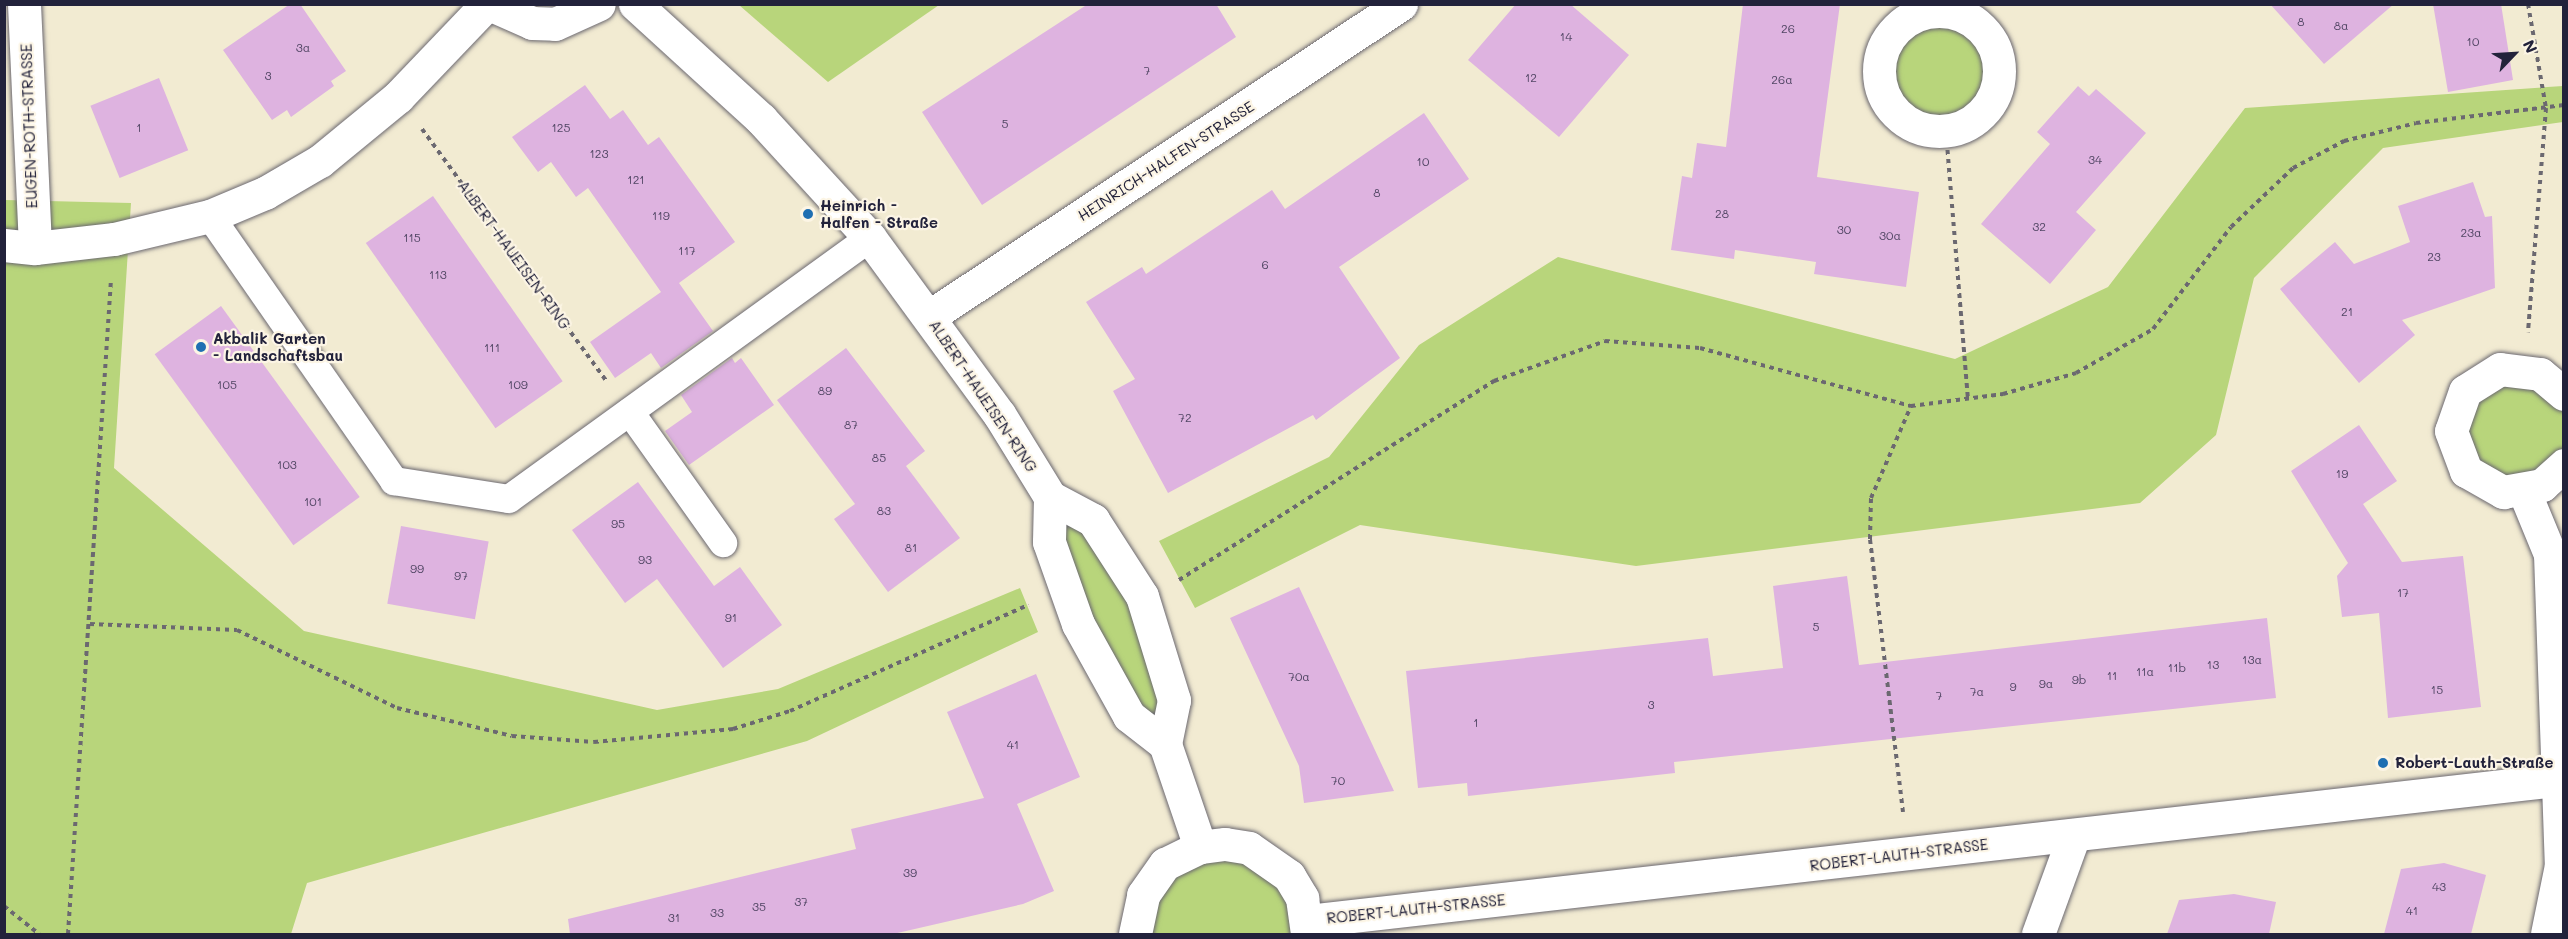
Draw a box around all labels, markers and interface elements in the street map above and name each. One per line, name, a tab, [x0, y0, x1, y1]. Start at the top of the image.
house number: 8	[2297, 15, 2305, 29]
house number: 8a	[2334, 19, 2348, 33]
house number: 26	[1781, 22, 1795, 36]
north arrow	[2484, 24, 2544, 84]
house number: 14	[1560, 30, 1572, 44]
house number: 10	[2467, 35, 2479, 49]
text: N	[2519, 36, 2543, 56]
house number: 3a	[296, 41, 310, 55]
street label: EUGEN-ROTH-STRASSE	[17, 43, 41, 209]
house number: 7	[1144, 64, 1150, 78]
house number: 3	[264, 69, 272, 83]
house number: 12	[1525, 71, 1537, 85]
house number: 26a	[1771, 73, 1793, 87]
street label: HEINRICH-HALFEN-STRASSE	[1075, 97, 1257, 225]
house number: 5	[1002, 117, 1008, 131]
house number: 1	[136, 121, 142, 135]
house number: 125	[551, 121, 571, 135]
house number: 123	[589, 147, 609, 161]
house number: 34	[2088, 153, 2102, 167]
house number: 10	[1417, 155, 1429, 169]
house number: 121	[627, 173, 645, 187]
street label: ALBERT-HAUEISEN-RING	[454, 177, 574, 333]
house number: 8	[1373, 186, 1381, 200]
place label: Heinrich - Halfen - Straße	[820, 196, 938, 231]
marker: Heinrich - Halfen - Straße	[801, 207, 815, 221]
house number: 28	[1715, 207, 1729, 221]
house number: 119	[652, 209, 670, 223]
house number: 32	[2032, 220, 2046, 234]
house number: 30	[1837, 223, 1851, 237]
house number: 23a	[2460, 226, 2482, 240]
house number: 30a	[1879, 229, 1901, 243]
house number: 115	[403, 231, 421, 245]
house number: 117	[678, 244, 696, 258]
house number: 23	[2427, 250, 2441, 264]
house number: 6	[1261, 258, 1269, 272]
house number: 113	[429, 268, 447, 282]
house number: 21	[2341, 305, 2353, 319]
street label: ALBERT-HAUEISEN-RING	[925, 317, 1041, 475]
place label: Akbalik Garten - Landschaftsbau	[213, 329, 343, 364]
marker: Akbalik Garten - Landschaftsbau	[194, 340, 208, 354]
house number: 111	[484, 341, 500, 355]
house number: 105	[217, 378, 237, 392]
house number: 109	[508, 378, 528, 392]
house number: 89	[818, 384, 832, 398]
house number: 72	[1178, 411, 1192, 425]
house number: 87	[844, 418, 858, 432]
house number: 85	[872, 451, 886, 465]
house number: 103	[277, 458, 297, 472]
house number: 19	[2336, 467, 2348, 481]
house number: 101	[304, 495, 322, 509]
house number: 83	[877, 504, 891, 518]
house number: 95	[611, 517, 625, 531]
house number: 81	[905, 541, 917, 555]
house number: 93	[638, 553, 652, 567]
house number: 99	[410, 562, 424, 576]
house number: 97	[454, 569, 468, 583]
house number: 17	[2397, 586, 2409, 600]
house number: 91	[725, 611, 737, 625]
house number: 5	[1813, 620, 1819, 634]
house number: 13a	[2242, 653, 2262, 667]
house number: 13	[2207, 658, 2219, 672]
house number: 11b	[2168, 661, 2186, 675]
house number: 11a	[2136, 665, 2154, 679]
house number: 11	[2107, 669, 2117, 683]
house number: 70a	[1288, 670, 1310, 684]
house number: 9b	[2072, 673, 2086, 687]
house number: 9a	[2039, 677, 2053, 691]
house number: 9	[2009, 680, 2017, 694]
house number: 15	[2431, 683, 2443, 697]
house number: 7a	[1970, 685, 1984, 699]
house number: 7	[1936, 689, 1942, 703]
house number: 3	[1647, 698, 1655, 712]
house number: 1	[1473, 716, 1479, 730]
house number: 41	[1007, 738, 1019, 752]
place label: Robert-Lauth-Straße	[2395, 754, 2553, 772]
marker: Robert-Lauth-Straße	[2376, 756, 2390, 770]
house number: 70	[1331, 774, 1345, 788]
street label: ROBERT-LAUTH-STRASSE	[1809, 835, 1989, 875]
house number: 39	[903, 866, 917, 880]
house number: 43	[2432, 880, 2446, 894]
street label: ROBERT-LAUTH-STRASSE	[1326, 891, 1506, 927]
house number: 37	[794, 895, 808, 909]
house number: 35	[752, 900, 766, 914]
house number: 41	[2406, 904, 2418, 918]
house number: 33	[710, 906, 724, 920]
house number: 31	[668, 911, 680, 925]

